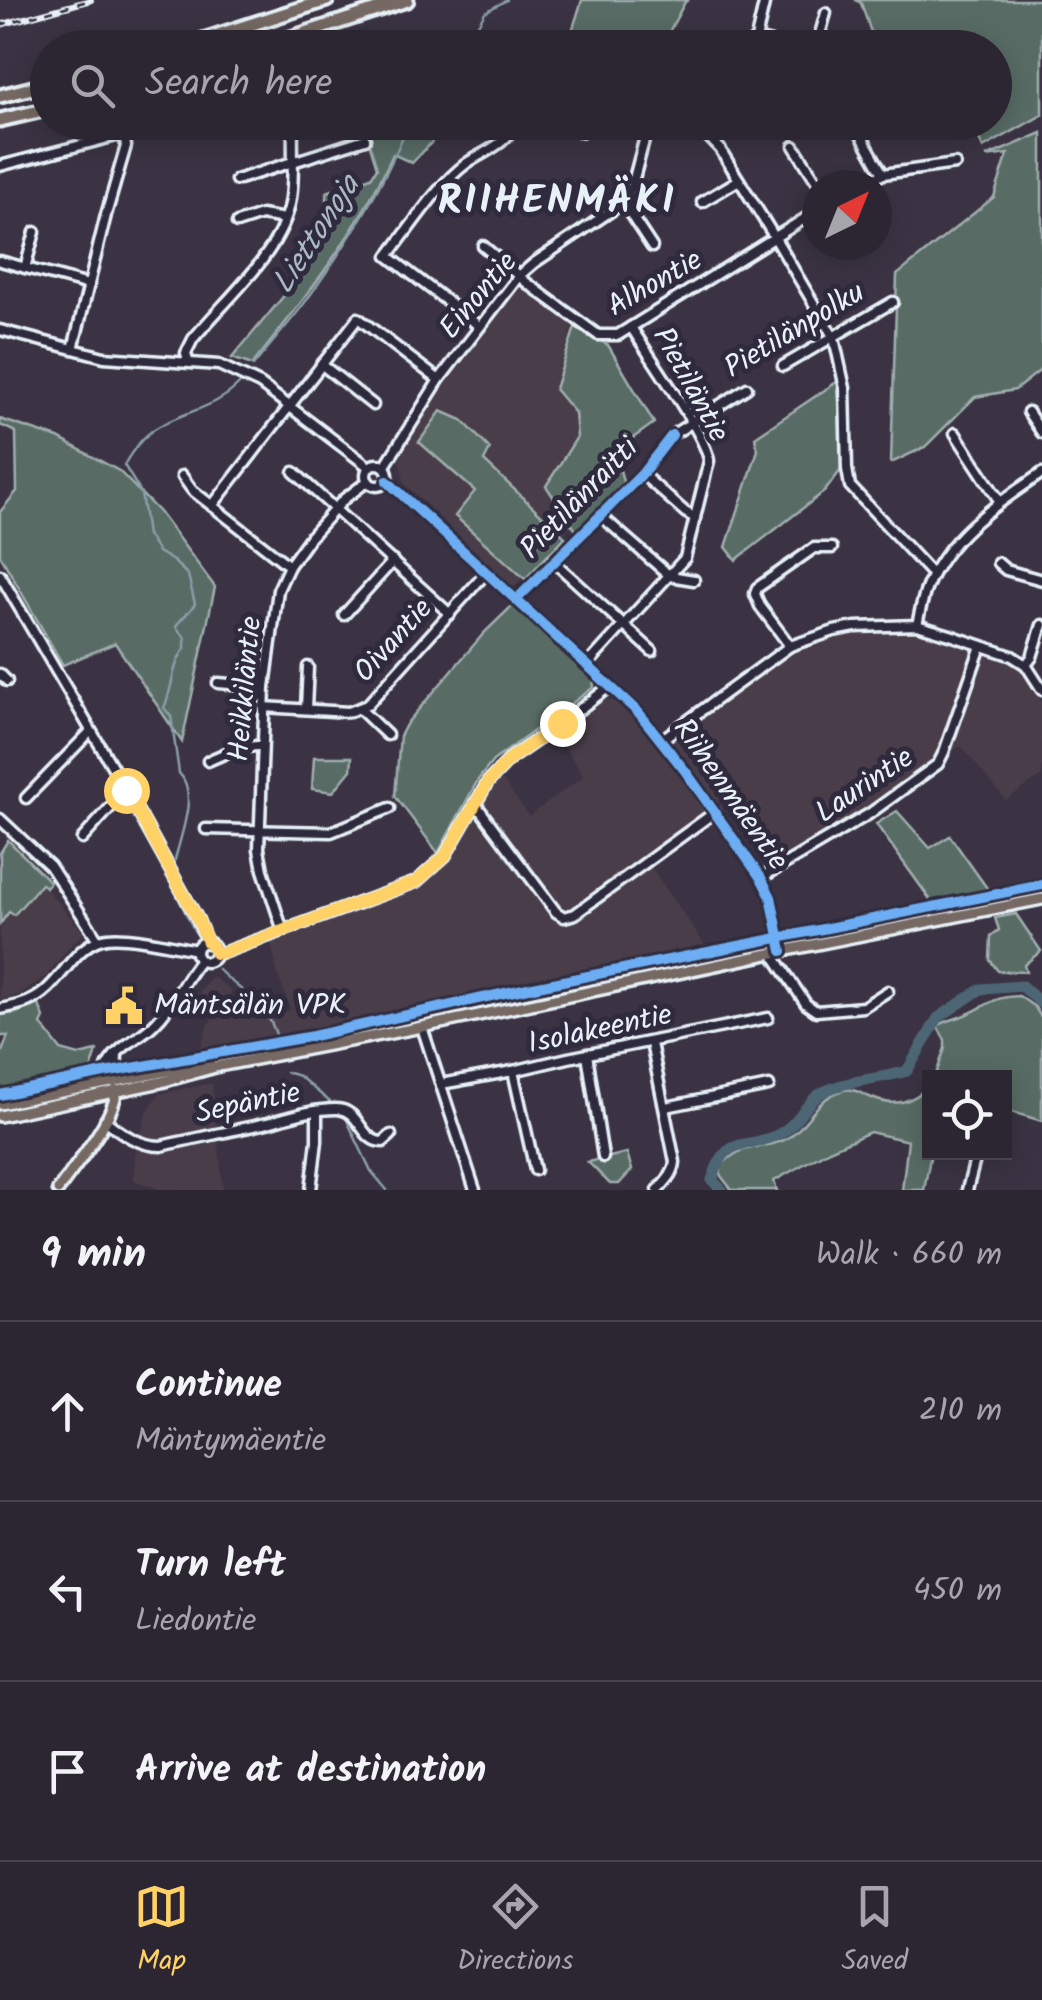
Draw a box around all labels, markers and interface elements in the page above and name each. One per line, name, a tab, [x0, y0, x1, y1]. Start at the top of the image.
search box	[30, 30, 1012, 140]
text: Search here	[145, 55, 332, 115]
icon: search	[65, 58, 120, 113]
water label: Liettonoja	[259, 163, 376, 305]
district label: RIIHENMÄKI	[438, 170, 677, 234]
north arrow	[802, 170, 892, 260]
street label: Alhontie	[598, 237, 712, 331]
street label: Einontie	[428, 241, 530, 351]
street label: Pietilänpolku	[715, 270, 875, 392]
street label: Pietiläntie	[639, 319, 741, 451]
street label: Pietilänraitti	[509, 425, 652, 571]
street label: Oivantie	[343, 588, 445, 694]
street label: Heikkiläntie	[216, 614, 276, 764]
route end	[540, 701, 586, 747]
street label: Riihenmäentie	[660, 709, 800, 881]
street label: Laurintie	[806, 735, 924, 837]
route start	[104, 768, 150, 814]
place label: Mäntsälän VPK	[154, 982, 346, 1030]
public building icon: Mäntsälän VPK	[103, 985, 145, 1027]
street label: Isolakeentie	[523, 991, 677, 1069]
street label: Sepäntie	[191, 1069, 305, 1139]
map controls	[922, 1070, 1012, 1160]
button: locate	[922, 1070, 1012, 1160]
text: 9 min	[40, 1222, 146, 1289]
text: Walk · 660 m	[816, 1230, 1002, 1281]
text: Continue	[135, 1356, 282, 1416]
icon: ahead	[40, 1384, 95, 1439]
text: 210 m	[919, 1386, 1002, 1437]
text: Mäntymäentie	[135, 1416, 326, 1467]
text: Turn left	[135, 1536, 286, 1596]
icon: left	[40, 1564, 95, 1619]
text: 450 m	[913, 1566, 1002, 1617]
text: Liedontie	[135, 1596, 256, 1647]
text: Arrive at destination	[135, 1741, 486, 1801]
icon: arrive	[40, 1744, 95, 1799]
tab: Map	[134, 1879, 189, 1984]
tab: Directions	[457, 1879, 573, 1984]
tab: Saved	[842, 1879, 908, 1984]

